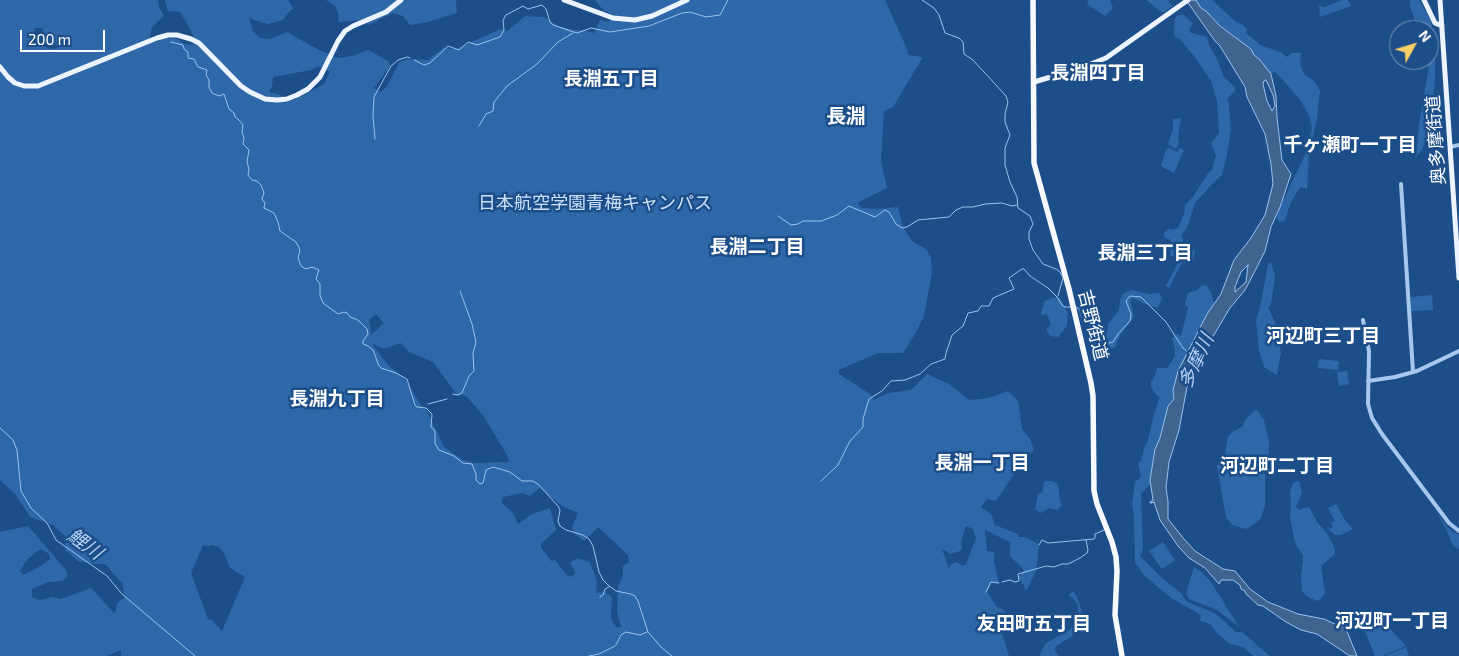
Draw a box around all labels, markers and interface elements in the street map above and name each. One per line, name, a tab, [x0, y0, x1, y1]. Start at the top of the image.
scale bar	[22, 20, 108, 52]
north arrow	[1389, 20, 1439, 70]
text: N	[1415, 27, 1435, 45]
text: 200 m	[28, 30, 71, 48]
district label: 長淵四丁目	[1051, 62, 1145, 84]
district label: 長淵五丁目	[564, 68, 658, 90]
street label: 奥多摩街道	[1422, 94, 1450, 186]
district label: 長淵	[826, 104, 866, 128]
district label: 千ヶ瀬町一丁目	[1284, 134, 1416, 156]
park label: 日本航空学園青梅キャンパス	[478, 192, 712, 214]
district label: 長淵二丁目	[710, 236, 804, 258]
district label: 長淵三丁目	[1098, 242, 1192, 264]
street label: 吉野街道	[1074, 287, 1112, 363]
district label: 河辺町三丁目	[1266, 325, 1380, 347]
water label: 多摩川	[1174, 330, 1218, 392]
district label: 長淵九丁目	[290, 388, 384, 410]
district label: 長淵一丁目	[935, 452, 1029, 474]
district label: 河辺町二丁目	[1220, 455, 1334, 477]
water label: 鯉川	[63, 524, 107, 564]
district label: 河辺町一丁目	[1335, 610, 1449, 632]
district label: 友田町五丁目	[977, 613, 1091, 635]

